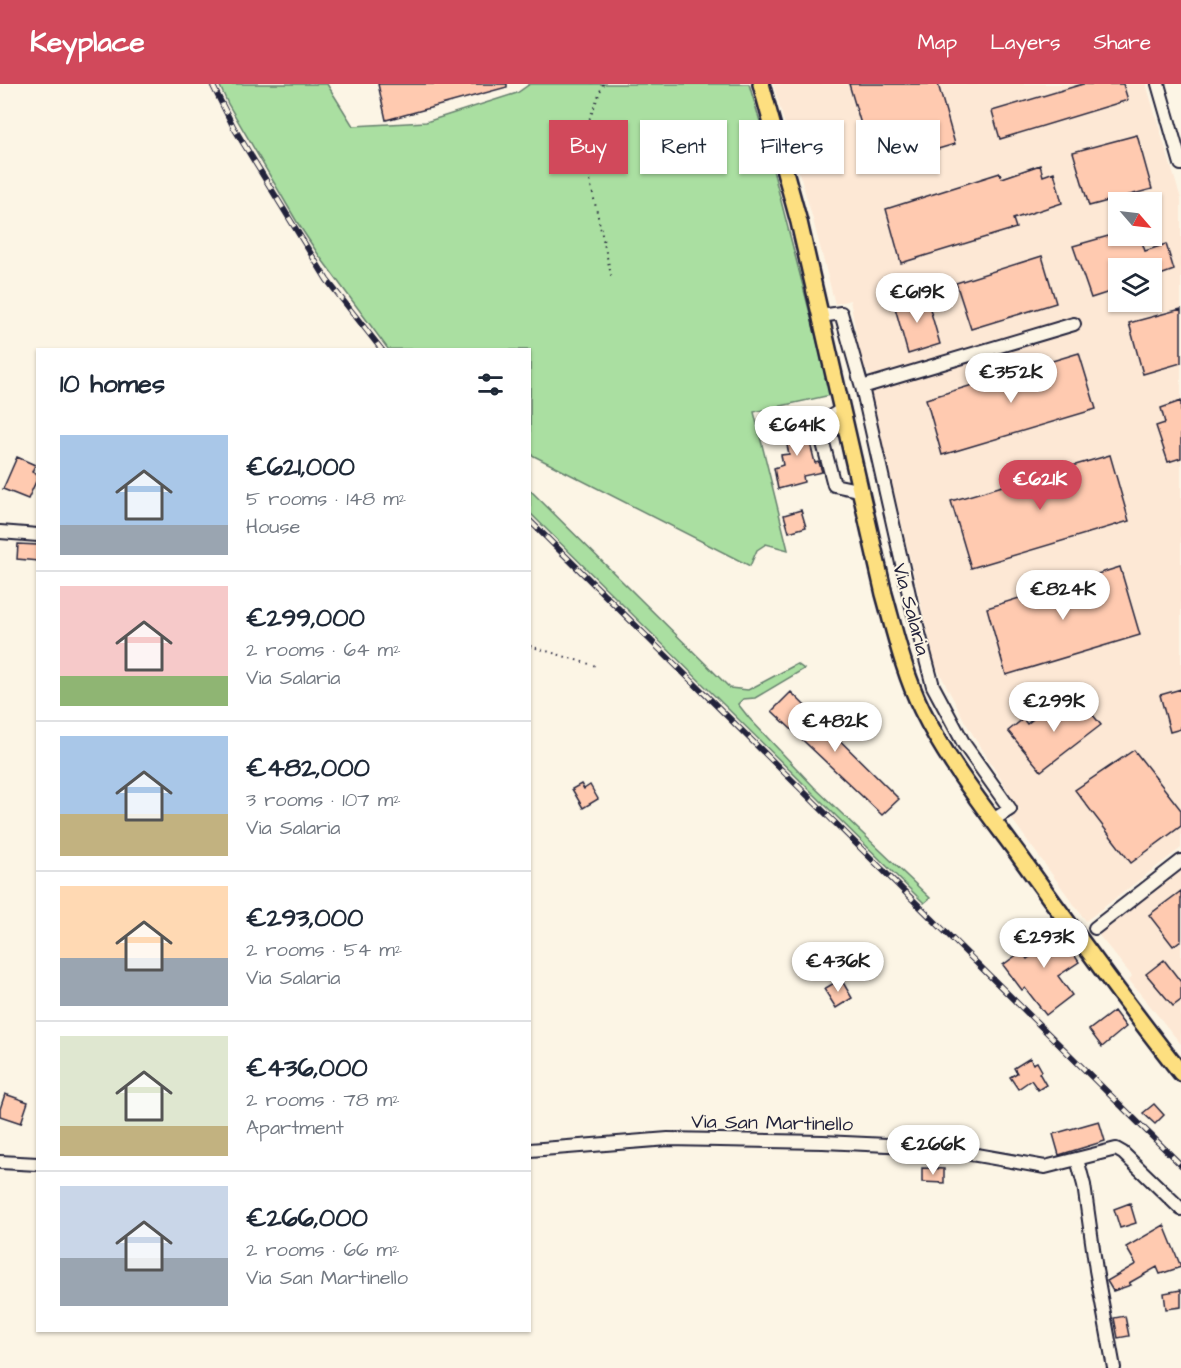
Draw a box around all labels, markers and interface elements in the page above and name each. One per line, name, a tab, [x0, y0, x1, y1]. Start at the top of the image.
text: Keyplace	[30, 23, 145, 62]
text: Map	[917, 28, 957, 57]
text: Layers	[990, 28, 1060, 57]
text: Share	[1093, 28, 1151, 57]
chip: Buy	[549, 120, 628, 174]
chip: Rent	[640, 120, 727, 174]
chip: Filters	[739, 120, 844, 174]
chip: New	[856, 120, 940, 174]
north arrow	[1108, 192, 1162, 246]
map controls	[1108, 192, 1162, 312]
button: layers	[1108, 258, 1162, 312]
pin: €619K	[875, 273, 959, 324]
text: €619K	[890, 278, 944, 306]
pin: €352K	[969, 353, 1053, 404]
text: €352K	[979, 358, 1043, 386]
text: 10 homes	[60, 366, 165, 402]
icon: filters	[474, 368, 507, 401]
pin: €641K	[755, 406, 839, 457]
text: €641K	[769, 411, 825, 439]
text: €621,000	[246, 449, 355, 485]
icon: home	[108, 459, 180, 531]
pin: €621K	[998, 460, 1082, 511]
text: €621K	[1013, 465, 1067, 493]
text: 5 rooms · 148 m²	[246, 485, 406, 513]
text: House	[246, 513, 300, 541]
street label: Via Salaria	[885, 560, 937, 658]
pin: €824K	[1021, 570, 1105, 621]
text: €824K	[1030, 575, 1096, 603]
text: €299,000	[246, 600, 365, 636]
icon: home	[108, 610, 180, 682]
text: 2 rooms · 64 m²	[246, 636, 401, 664]
text: Via Salaria	[246, 664, 340, 692]
pin: €299K	[1012, 682, 1096, 733]
text: €299K	[1023, 687, 1085, 715]
pin: €482K	[793, 702, 877, 753]
text: €482K	[802, 707, 868, 735]
text: €482,000	[246, 750, 370, 786]
icon: home	[108, 760, 180, 832]
text: 3 rooms · 107 m²	[246, 786, 401, 814]
text: Via Salaria	[246, 814, 340, 842]
text: €293,000	[246, 900, 363, 936]
icon: home	[108, 910, 180, 982]
pin: €293K	[1002, 918, 1086, 969]
text: €293K	[1013, 923, 1075, 951]
text: 2 rooms · 54 m²	[246, 936, 402, 964]
pin: €436K	[796, 942, 880, 993]
text: €436K	[806, 947, 870, 975]
text: Via Salaria	[246, 964, 340, 992]
text: €436,000	[246, 1050, 368, 1086]
icon: home	[108, 1060, 180, 1132]
text: 2 rooms · 78 m²	[246, 1086, 400, 1114]
street label: Via San Martinello	[691, 1108, 853, 1138]
text: Apartment	[246, 1114, 344, 1142]
pin: €266K	[891, 1125, 975, 1176]
text: €266K	[901, 1130, 965, 1158]
text: €266,000	[246, 1200, 368, 1236]
icon: home	[108, 1210, 180, 1282]
text: 2 rooms · 66 m²	[246, 1236, 400, 1264]
text: Via San Martinello	[246, 1264, 408, 1292]

